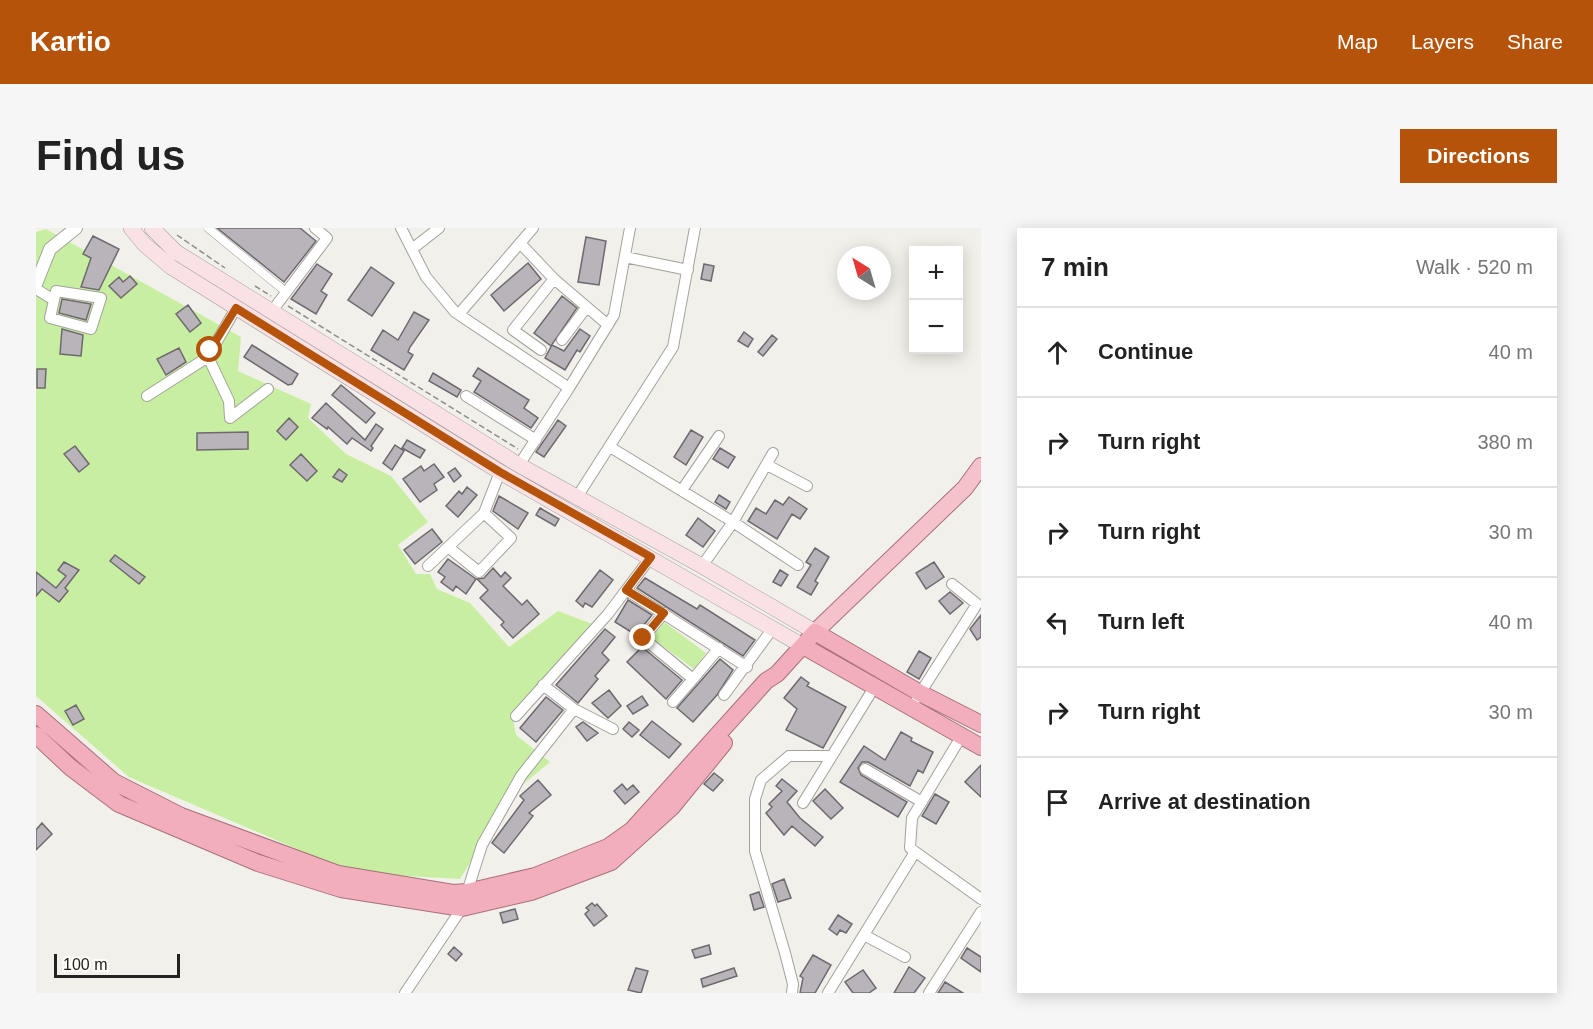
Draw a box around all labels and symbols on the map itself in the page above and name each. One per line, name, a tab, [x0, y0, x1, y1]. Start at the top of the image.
north arrow	[837, 246, 891, 300]
route start	[196, 336, 222, 362]
route end	[629, 624, 655, 650]
scale bar	[54, 951, 180, 978]

